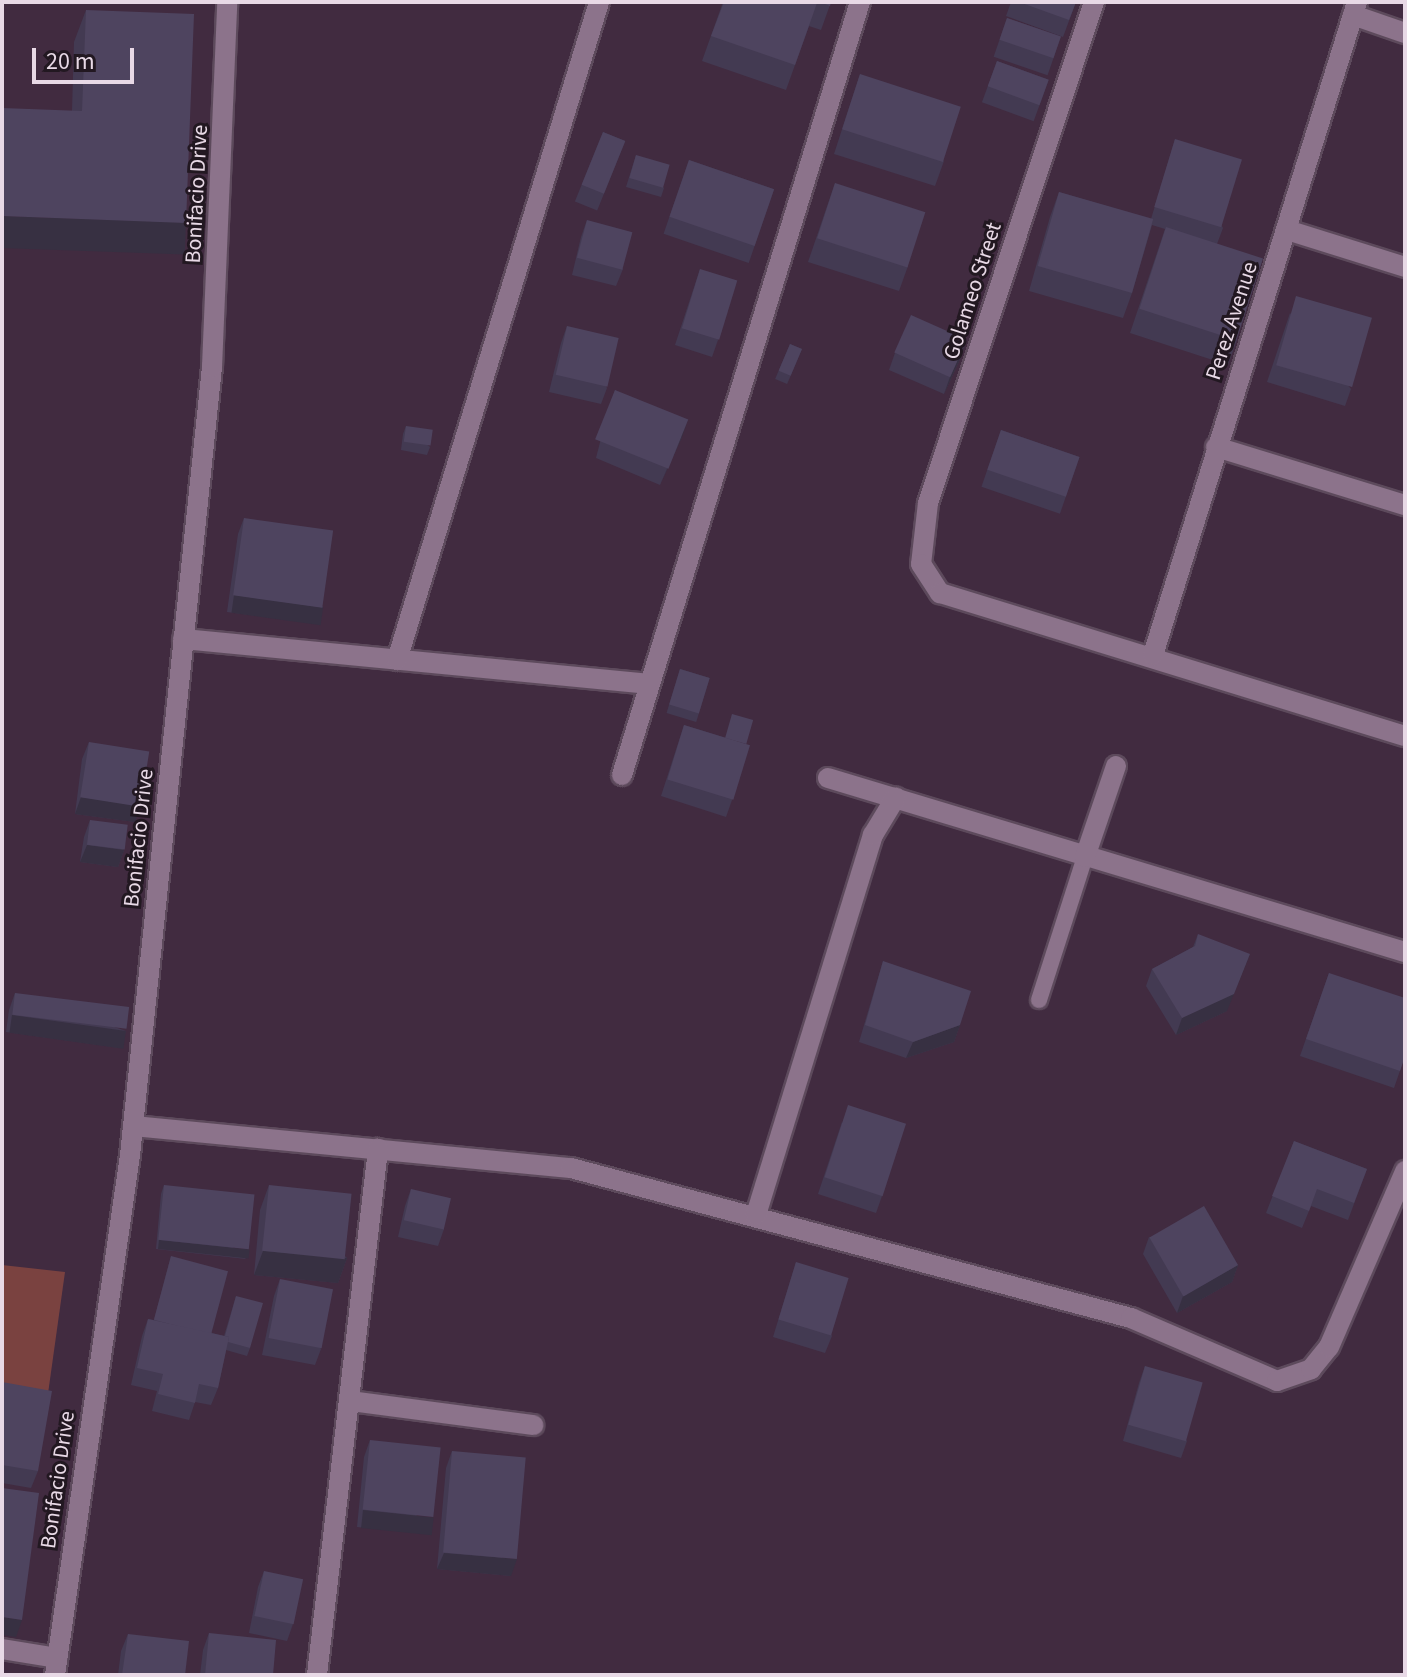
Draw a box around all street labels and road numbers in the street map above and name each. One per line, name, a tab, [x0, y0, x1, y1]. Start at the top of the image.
street label: Bonifacio Drive	[180, 124, 214, 264]
street label: Golameo Street	[938, 219, 1008, 363]
street label: Perez Avenue	[1200, 259, 1264, 383]
street label: Bonifacio Drive	[119, 768, 159, 908]
street label: Bonifacio Drive	[35, 1409, 81, 1551]

